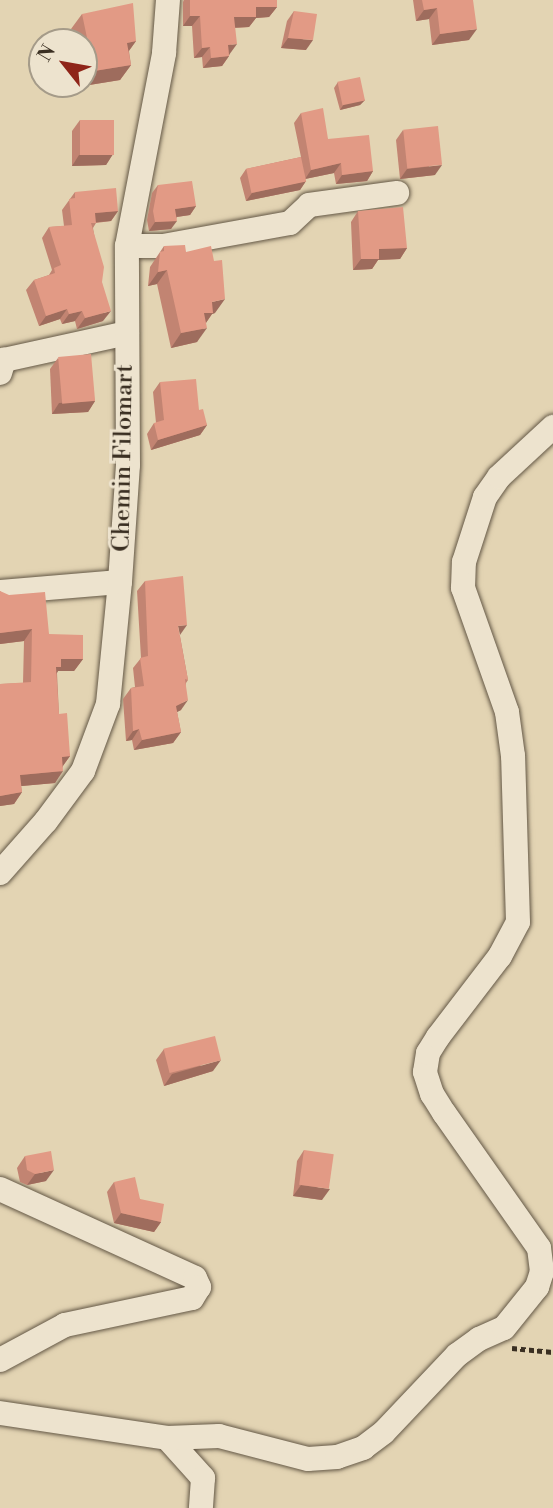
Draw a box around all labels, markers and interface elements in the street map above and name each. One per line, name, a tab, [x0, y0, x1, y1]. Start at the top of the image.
north arrow	[28, 28, 98, 98]
text: N	[33, 41, 61, 66]
street label: Chemin Filomart	[108, 364, 140, 552]

